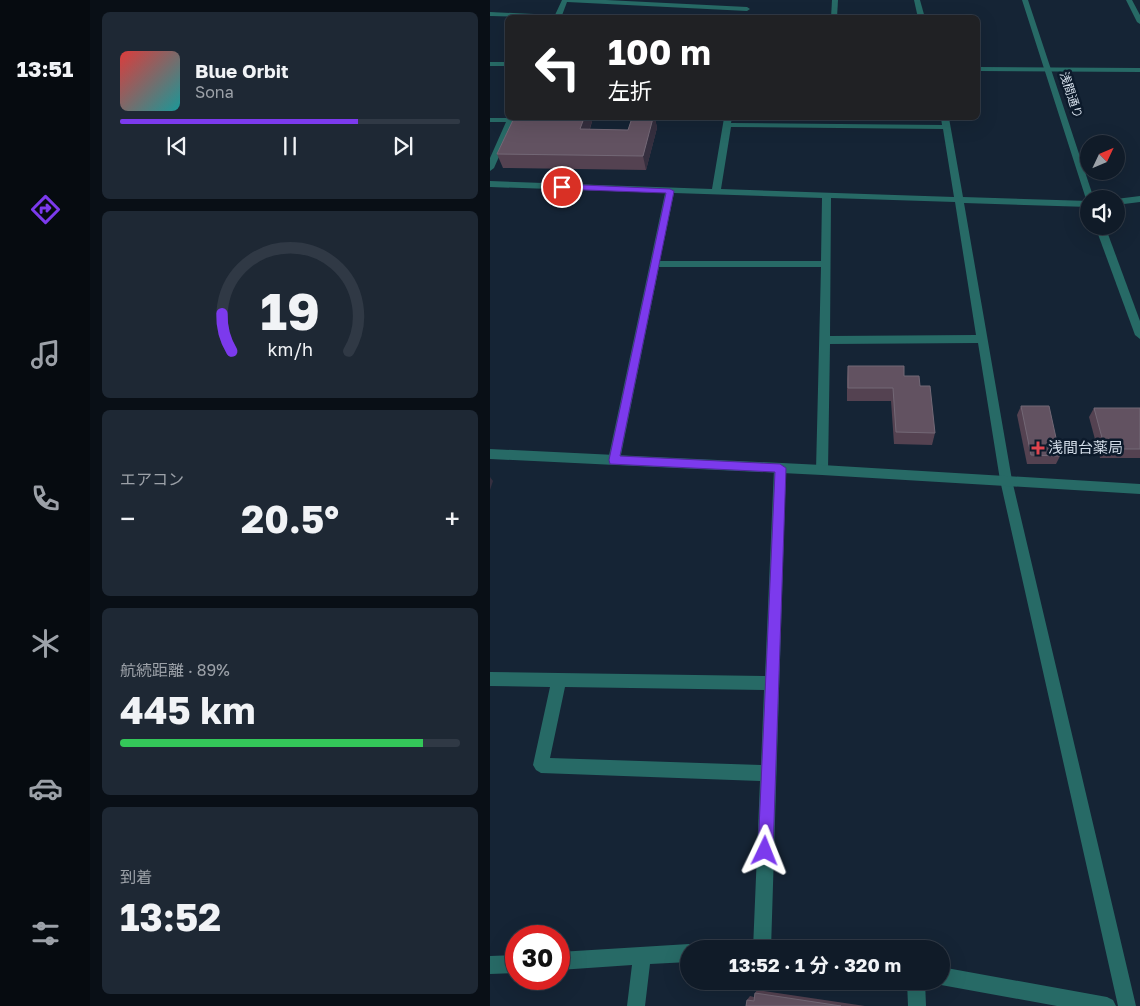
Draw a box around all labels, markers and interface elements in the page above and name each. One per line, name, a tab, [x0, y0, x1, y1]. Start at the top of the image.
text: 100 m	[608, 31, 711, 73]
icon: left	[525, 35, 590, 100]
text: 13:51	[17, 55, 73, 82]
text: Blue Orbit	[195, 59, 289, 82]
street label: 浅間通り	[1057, 70, 1086, 120]
text: 左折	[608, 77, 652, 104]
text: Sona	[195, 82, 234, 102]
icon: previous	[163, 132, 191, 160]
icon: pause	[276, 132, 304, 160]
icon: next	[389, 132, 417, 160]
north arrow	[1080, 135, 1125, 180]
map controls	[1080, 135, 1125, 235]
pin	[541, 166, 583, 208]
icon: arrive	[548, 173, 576, 201]
button: sound	[1080, 190, 1125, 235]
icon: directions	[28, 192, 63, 227]
text: 19	[260, 279, 320, 341]
icon: music	[28, 337, 63, 372]
text: km/h	[267, 338, 313, 360]
place label: 浅間台薬局	[1048, 438, 1123, 456]
marker: 浅間台薬局	[1032, 442, 1044, 454]
text: エアコン	[120, 469, 184, 489]
icon: phone	[28, 481, 63, 516]
text: 20.5°	[241, 496, 339, 541]
text: −	[120, 502, 135, 535]
text: +	[445, 502, 460, 535]
icon: climate	[28, 626, 63, 661]
text: 航続距離 · 89%	[120, 660, 230, 680]
text: 445 km	[120, 687, 255, 732]
icon: car	[28, 771, 63, 806]
position arrow	[738, 824, 790, 876]
text: 到着	[120, 867, 152, 887]
text: 13:52	[120, 894, 221, 939]
icon: filters	[28, 916, 63, 951]
speed limit sign: 30	[505, 925, 570, 990]
text: 13:52 · 1 分 · 320 m	[729, 953, 901, 976]

